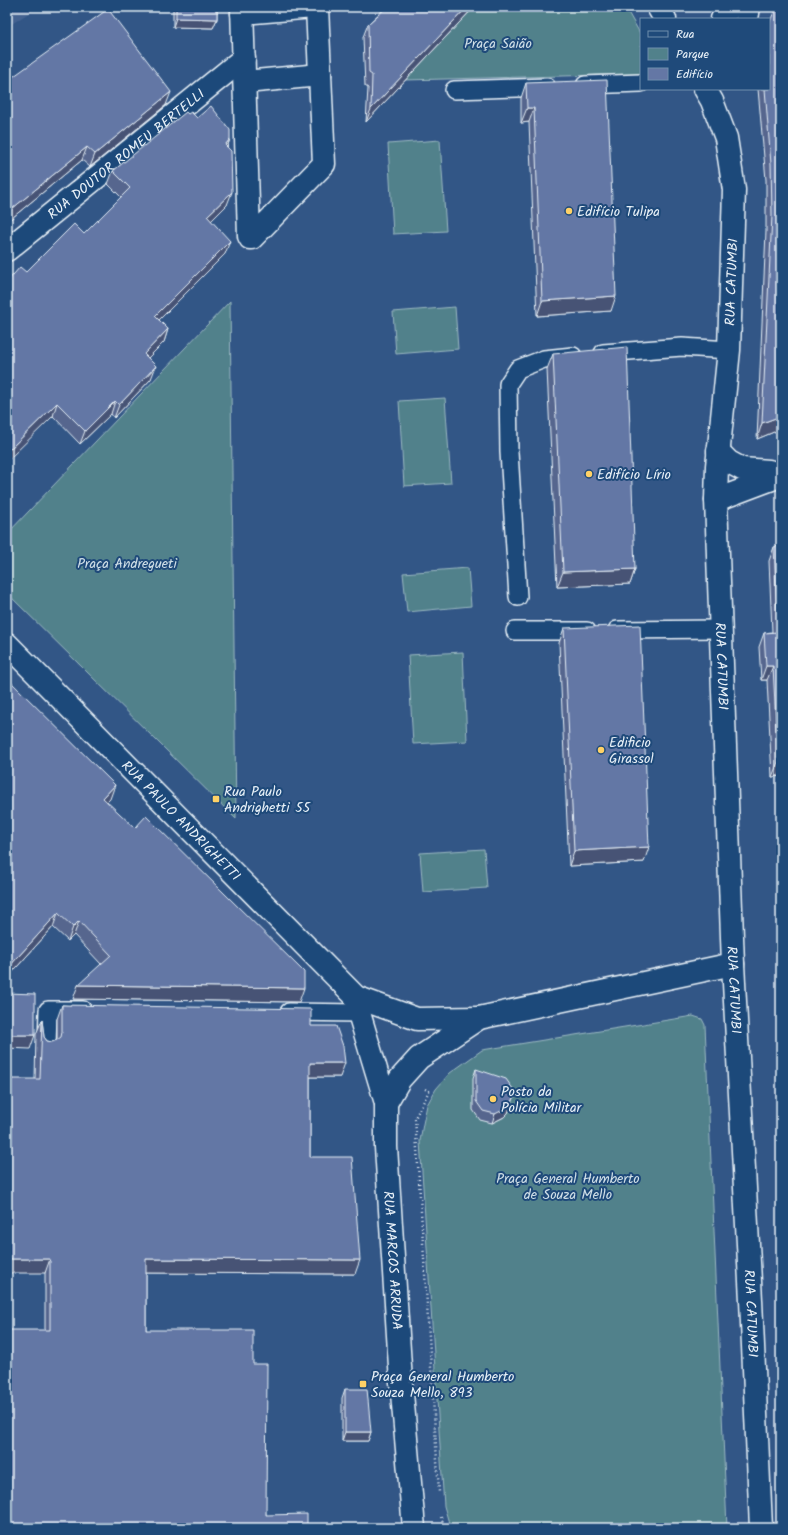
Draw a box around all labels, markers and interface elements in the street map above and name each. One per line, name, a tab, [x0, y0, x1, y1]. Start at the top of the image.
legend	[640, 18, 770, 90]
text: Rua	[676, 25, 695, 44]
park label: Praça Saião	[464, 33, 532, 55]
text: Parque	[676, 45, 710, 64]
text: Edifício	[676, 65, 713, 84]
street label: RUA DOUTOR ROMEU BERTELLI	[43, 84, 210, 225]
place label: Edifício Tulipa	[577, 201, 660, 223]
marker: Edifício Tulipa	[564, 206, 574, 216]
street label: RUA CATUMBI	[719, 238, 745, 326]
place label: Edifício Lírio	[597, 464, 671, 486]
marker: Edifício Lírio	[584, 469, 594, 479]
park label: Praça Andregueti	[77, 553, 177, 575]
street label: RUA CATUMBI	[708, 622, 734, 710]
place label: Edificio Girassol	[609, 732, 654, 770]
marker: Edificio Girassol	[596, 745, 606, 755]
street label: RUA PAULO ANDRIGHETTI	[116, 756, 245, 886]
place label: Rua Paulo Andrighetti 55	[224, 781, 312, 819]
marker: Rua Paulo Andrighetti 55	[211, 794, 221, 804]
street label: RUA CATUMBI	[720, 946, 747, 1034]
place label: Posto da Polícia Militar	[501, 1081, 583, 1119]
marker: Posto da Polícia Militar	[488, 1094, 498, 1104]
park label: Praça General Humberto de Souza Mello	[496, 1168, 640, 1206]
street label: RUA MARCOS ARRUDA	[377, 1190, 408, 1331]
street label: RUA CATUMBI	[737, 1269, 764, 1358]
place label: Praça General Humberto Souza Mello, 893	[371, 1366, 514, 1404]
marker: Praça General Humberto Souza Mello, 893	[358, 1379, 368, 1389]

